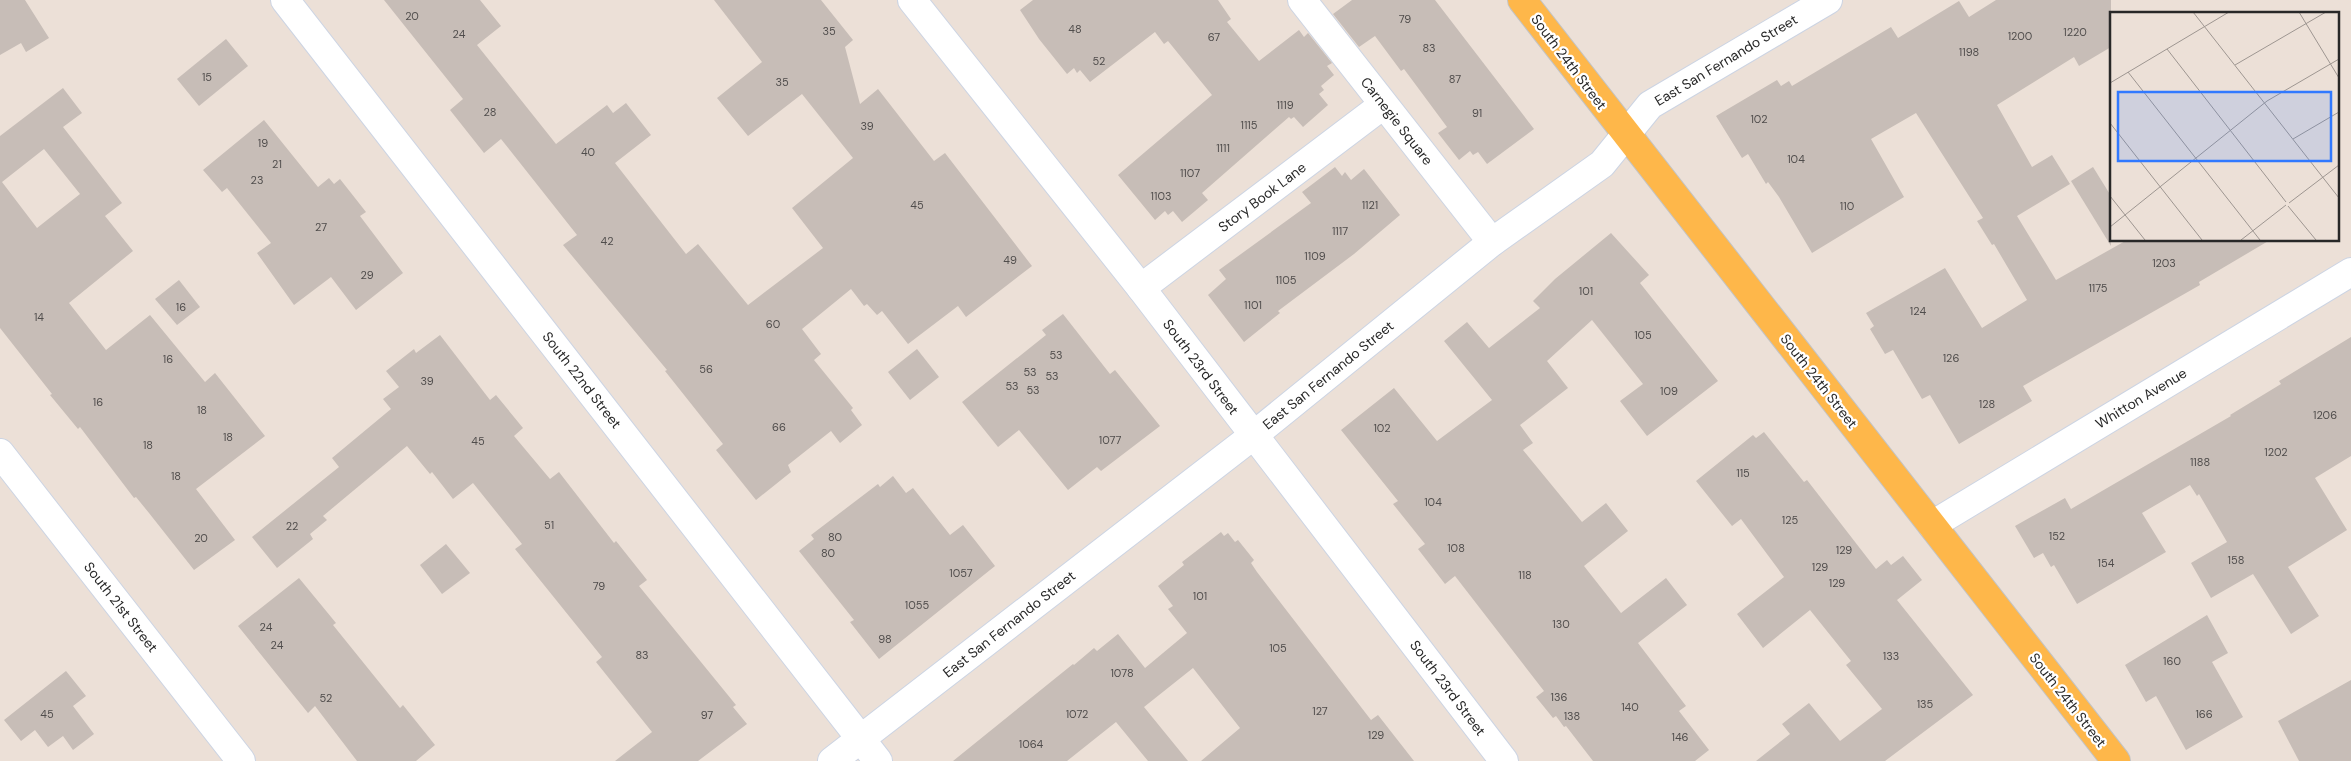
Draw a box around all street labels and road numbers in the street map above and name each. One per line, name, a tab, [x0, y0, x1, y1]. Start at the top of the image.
street label: East San Fernando Street	[1651, 10, 1801, 110]
street label: South 24th Street	[1527, 11, 1611, 113]
street label: Carnegie Square	[1357, 73, 1437, 169]
street label: Story Book Lane	[1215, 158, 1309, 236]
street label: South 23rd Street	[1159, 316, 1243, 418]
street label: East San Fernando Street	[1259, 317, 1397, 433]
street label: South 22nd Street	[539, 328, 625, 432]
street label: South 24th Street	[1777, 330, 1861, 432]
street label: Whitton Avenue	[2092, 364, 2190, 432]
street label: South 21st Street	[80, 558, 162, 656]
street label: East San Fernando Street	[939, 567, 1079, 681]
street label: South 23rd Street	[1406, 637, 1490, 739]
street label: South 24th Street	[2026, 649, 2110, 751]

